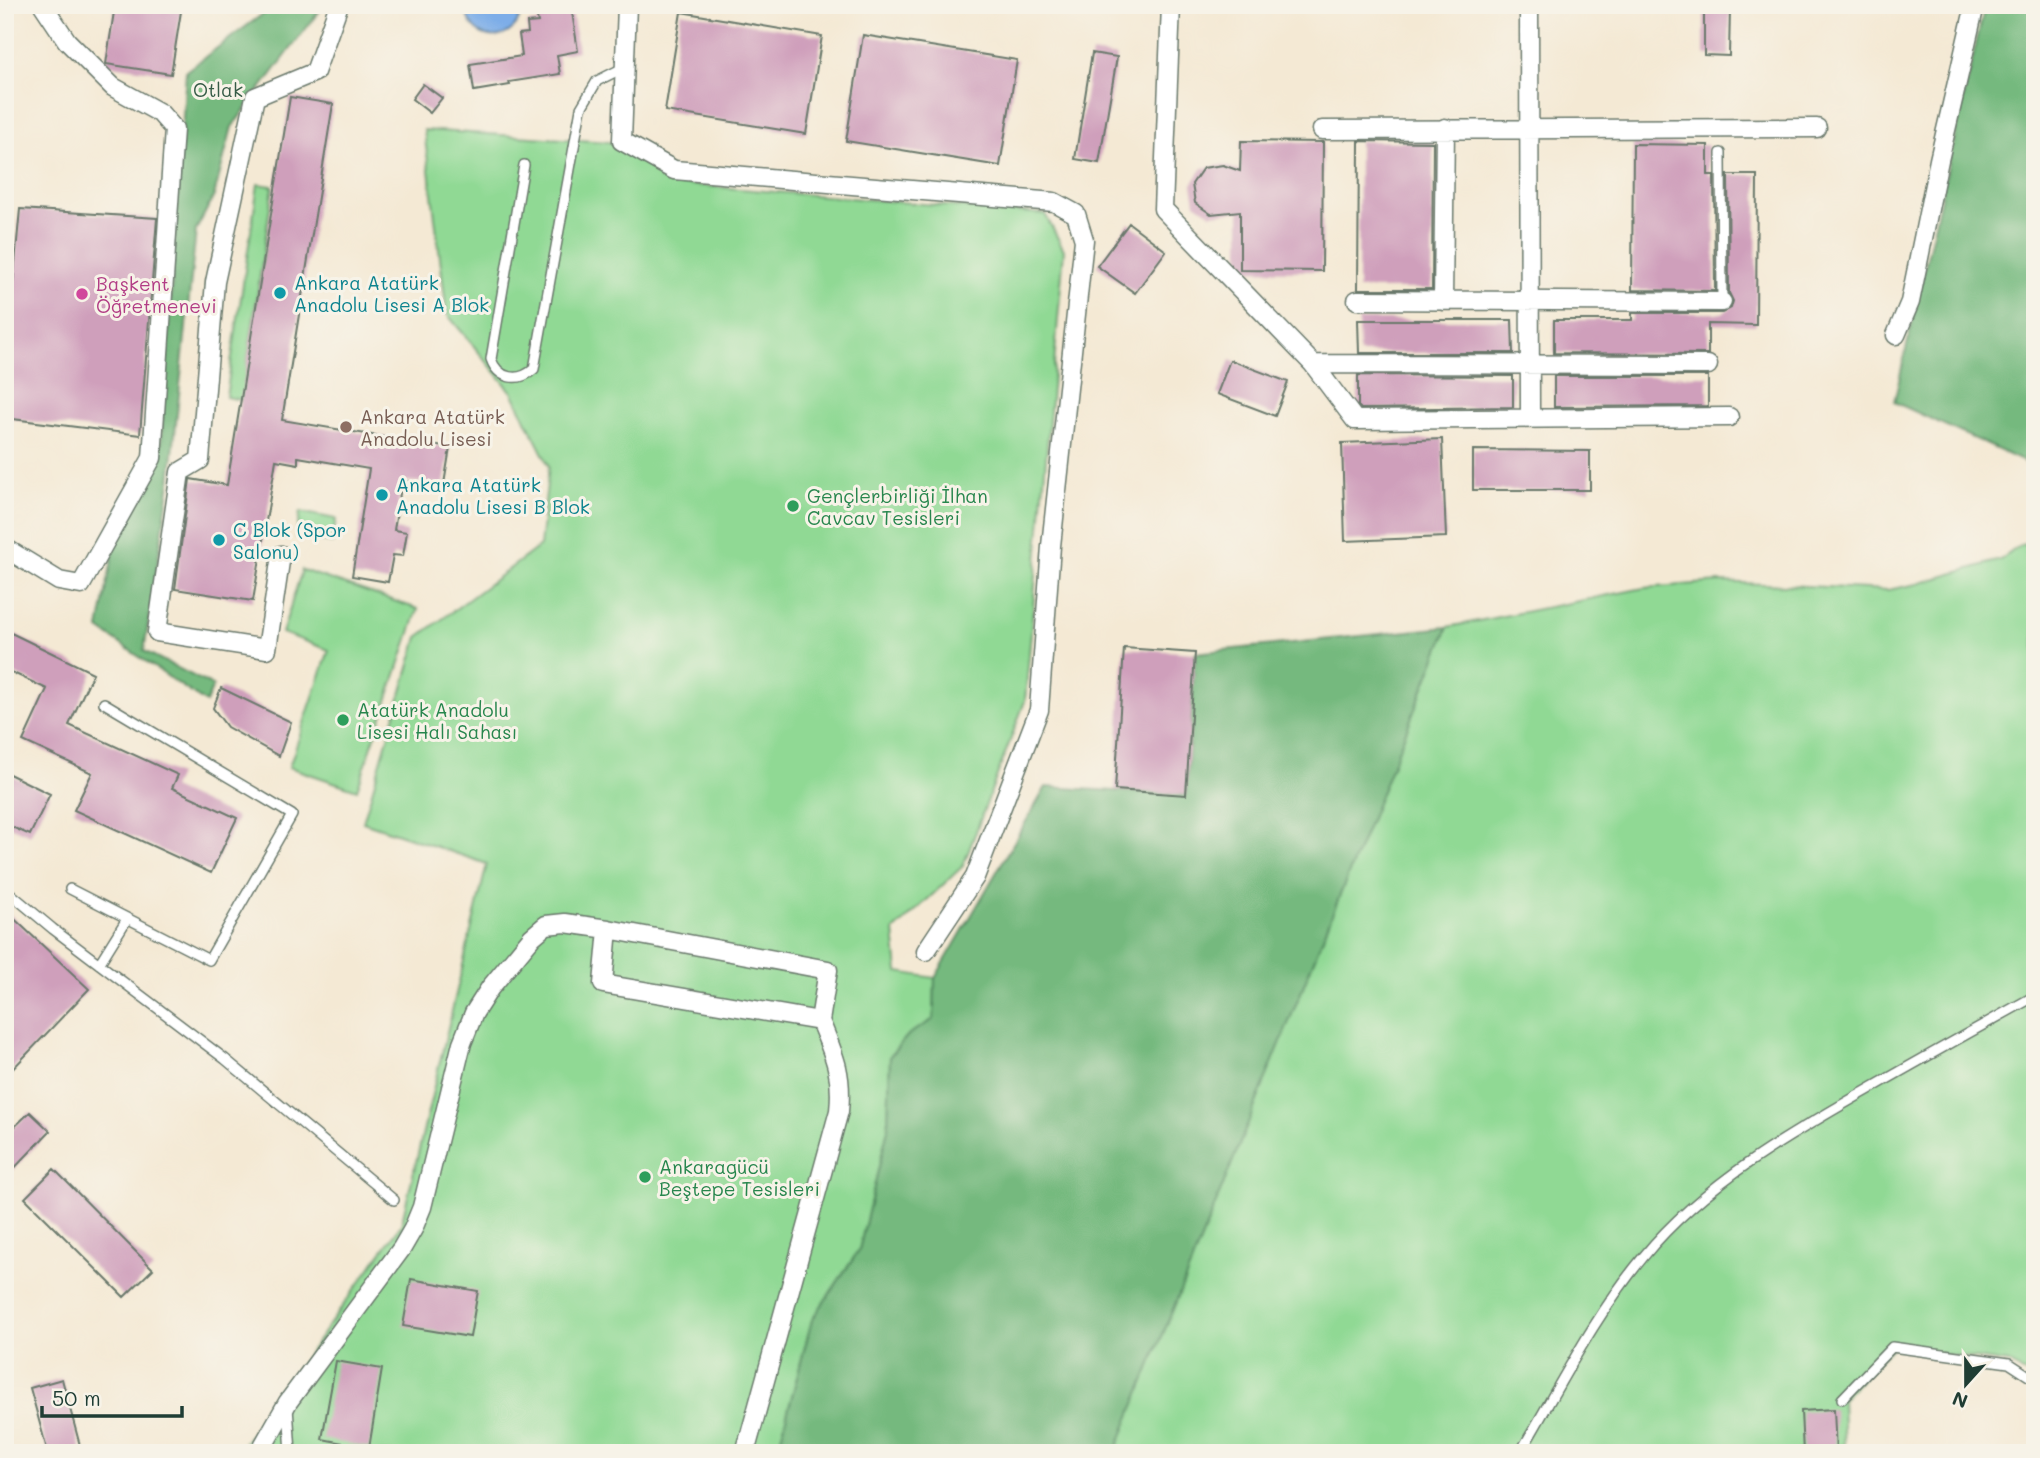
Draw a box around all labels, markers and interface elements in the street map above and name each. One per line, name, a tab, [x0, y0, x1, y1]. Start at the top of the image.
park label: Otlak	[193, 77, 243, 102]
place label: Ankara Atatürk Anadolu Lisesi A Blok	[294, 270, 489, 317]
place label: Başkent Öğretmenevi	[96, 271, 217, 318]
marker: Ankara Atatürk Anadolu Lisesi A Blok	[272, 285, 288, 301]
marker: Başkent Öğretmenevi	[74, 286, 90, 302]
place label: Ankara Atatürk Anadolu Lisesi	[360, 404, 505, 451]
marker: Ankara Atatürk Anadolu Lisesi	[338, 419, 354, 435]
place label: Ankara Atatürk Anadolu Lisesi B Blok	[396, 472, 590, 519]
place label: Gençlerbirliği İlhan Cavcav Tesisleri	[807, 483, 988, 530]
marker: Ankara Atatürk Anadolu Lisesi B Blok	[374, 487, 390, 503]
marker: Gençlerbirliği İlhan Cavcav Tesisleri	[785, 498, 801, 514]
place label: C Blok (Spor Salonu)	[233, 517, 346, 564]
marker: C Blok (Spor Salonu)	[211, 532, 227, 548]
place label: Atatürk Anadolu Lisesi Halı Sahası	[357, 697, 517, 744]
marker: Atatürk Anadolu Lisesi Halı Sahası	[335, 712, 351, 728]
place label: Ankaragücü Beştepe Tesisleri	[659, 1154, 820, 1201]
marker: Ankaragücü Beştepe Tesisleri	[637, 1169, 653, 1185]
north arrow	[1932, 1350, 2002, 1420]
scale bar	[42, 1374, 182, 1418]
text: 50 m	[52, 1384, 101, 1411]
text: N	[1949, 1386, 1971, 1415]

